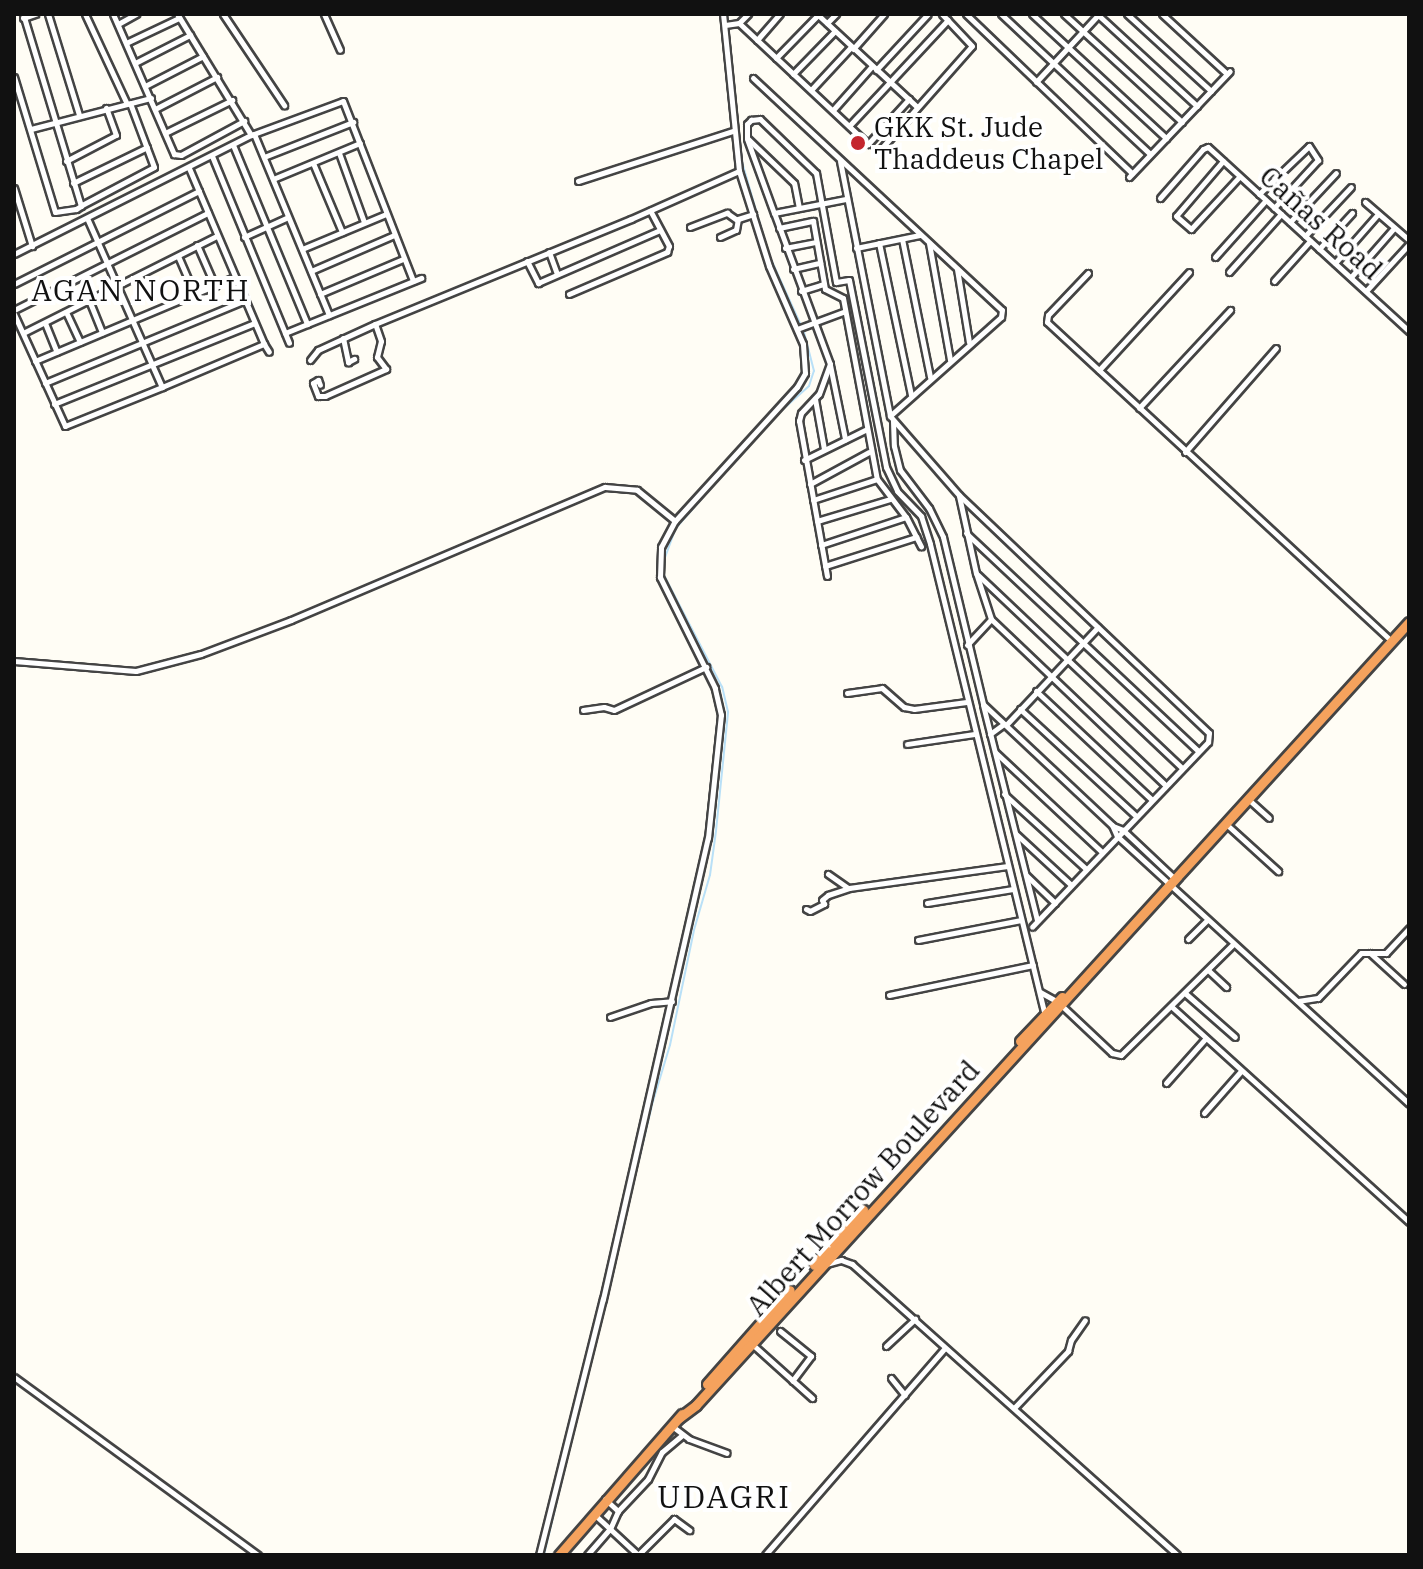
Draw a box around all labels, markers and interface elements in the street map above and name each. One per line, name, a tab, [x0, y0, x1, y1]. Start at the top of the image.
place label: GKK St. Jude Thaddeus Chapel	[874, 110, 1103, 176]
marker: GKK St. Jude Thaddeus Chapel	[849, 134, 867, 152]
street label: Cañas Road	[1253, 159, 1389, 287]
district label: AGAN NORTH	[31, 272, 251, 308]
street label: Albert Morrow Boulevard	[739, 1053, 987, 1323]
district label: UDAGRI	[657, 1477, 791, 1515]

